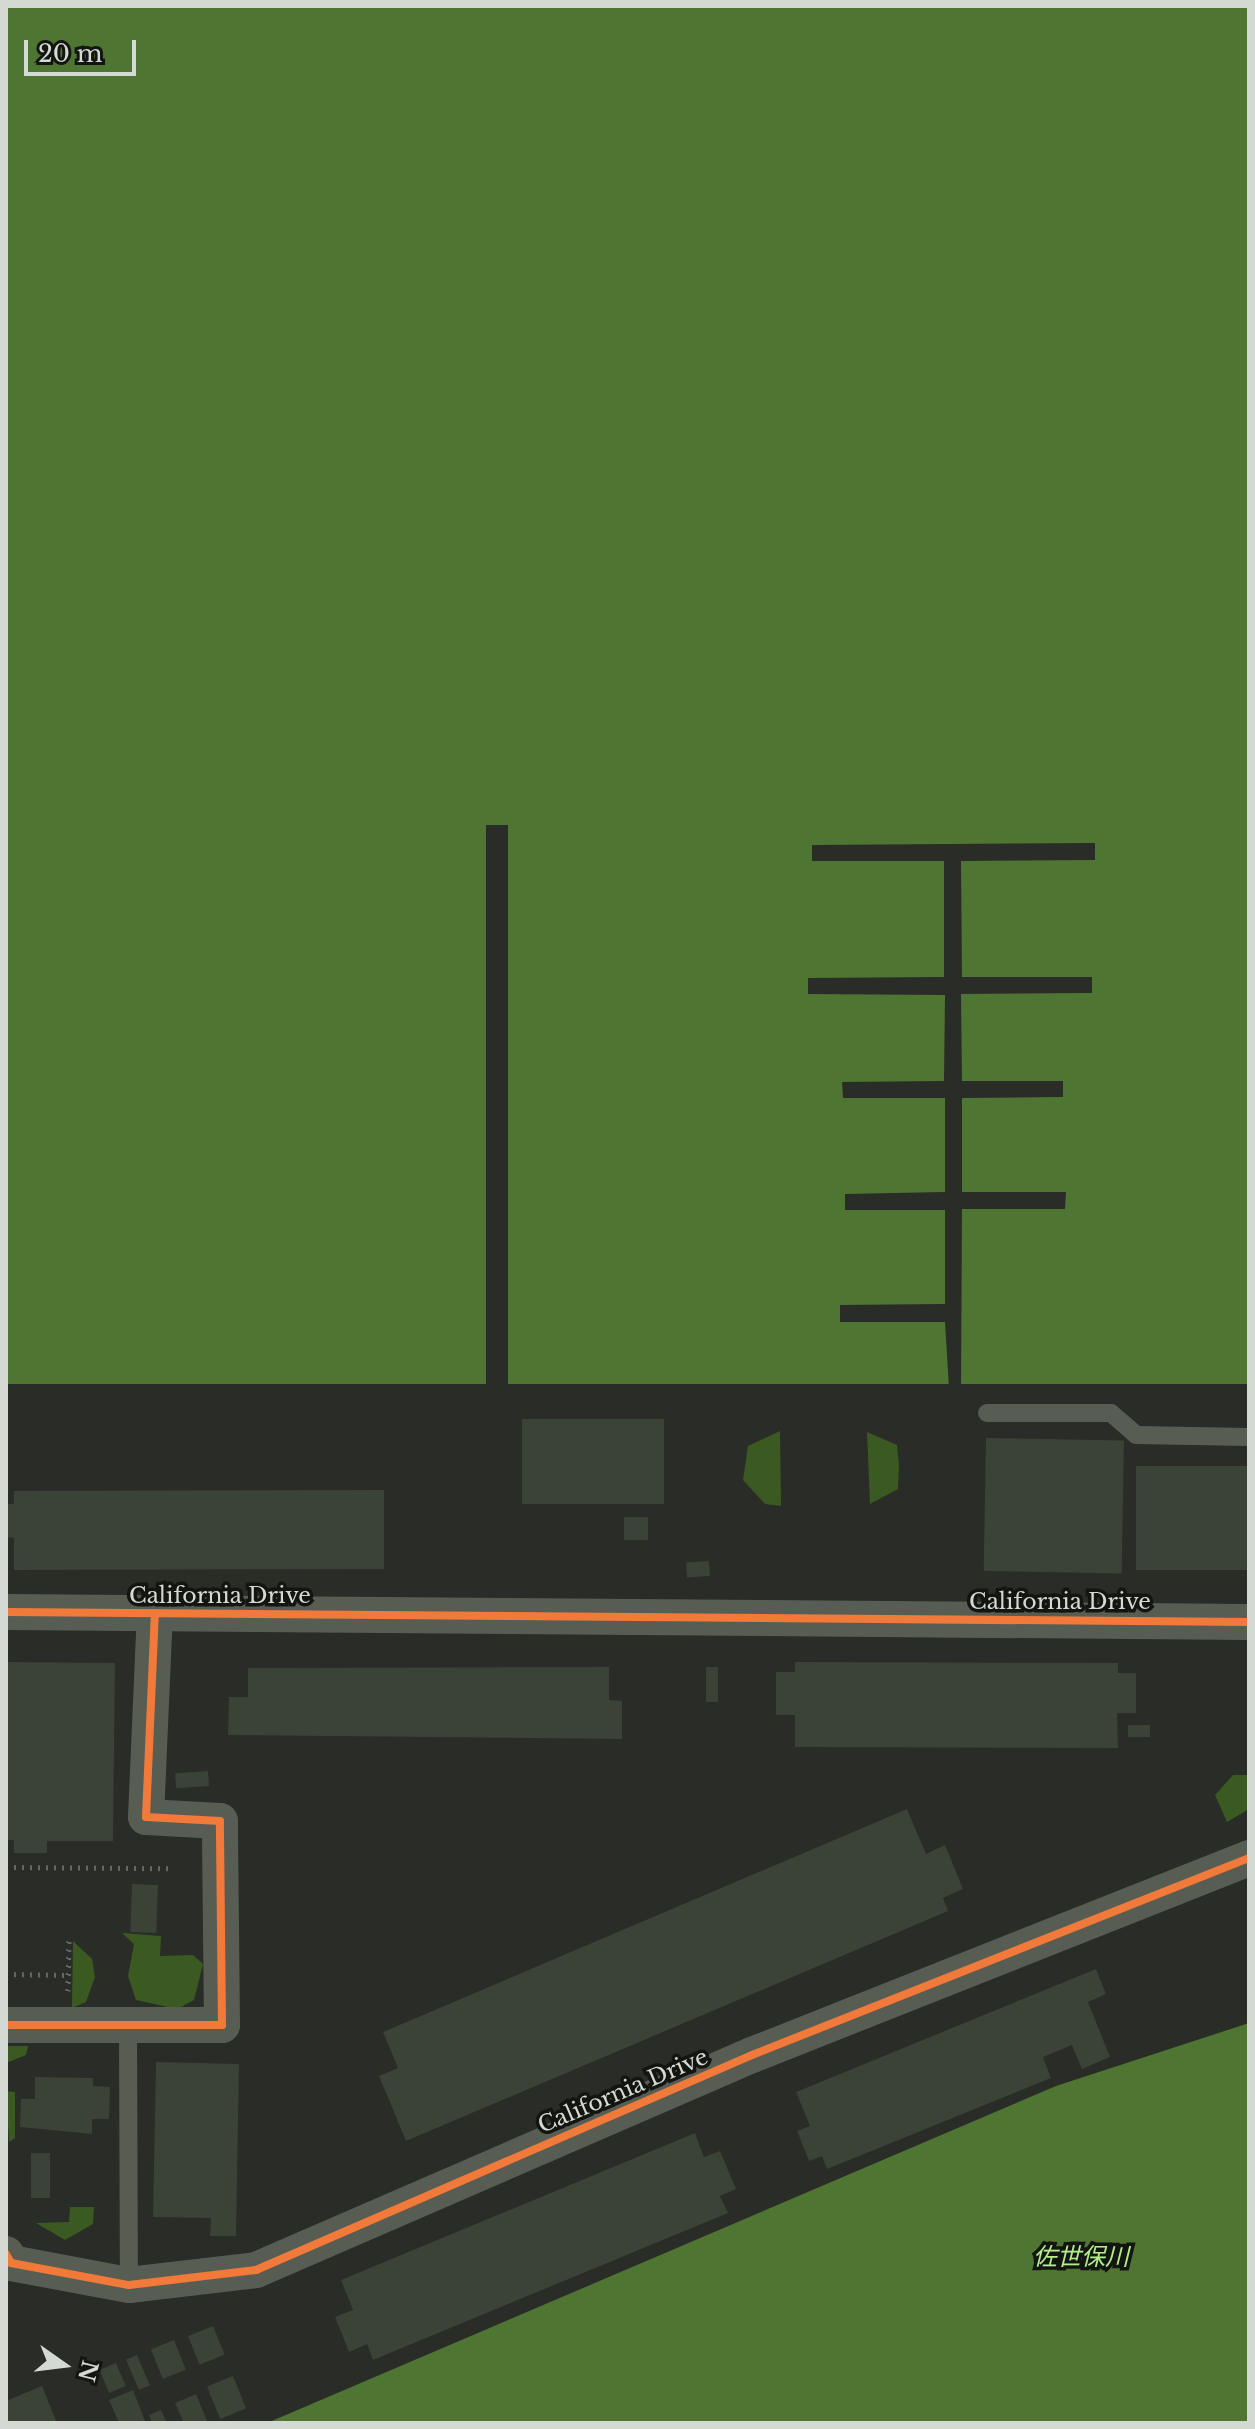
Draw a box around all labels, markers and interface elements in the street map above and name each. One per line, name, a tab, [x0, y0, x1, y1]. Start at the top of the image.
scale bar	[28, 24, 140, 74]
text: 20 m	[38, 39, 103, 68]
street label: California Drive	[129, 1583, 311, 1609]
street label: California Drive	[969, 1589, 1151, 1615]
street label: California Drive	[534, 2043, 712, 2139]
water label: 佐世保川	[1033, 2243, 1129, 2271]
north arrow	[24, 2325, 104, 2405]
text: N	[72, 2358, 103, 2384]

